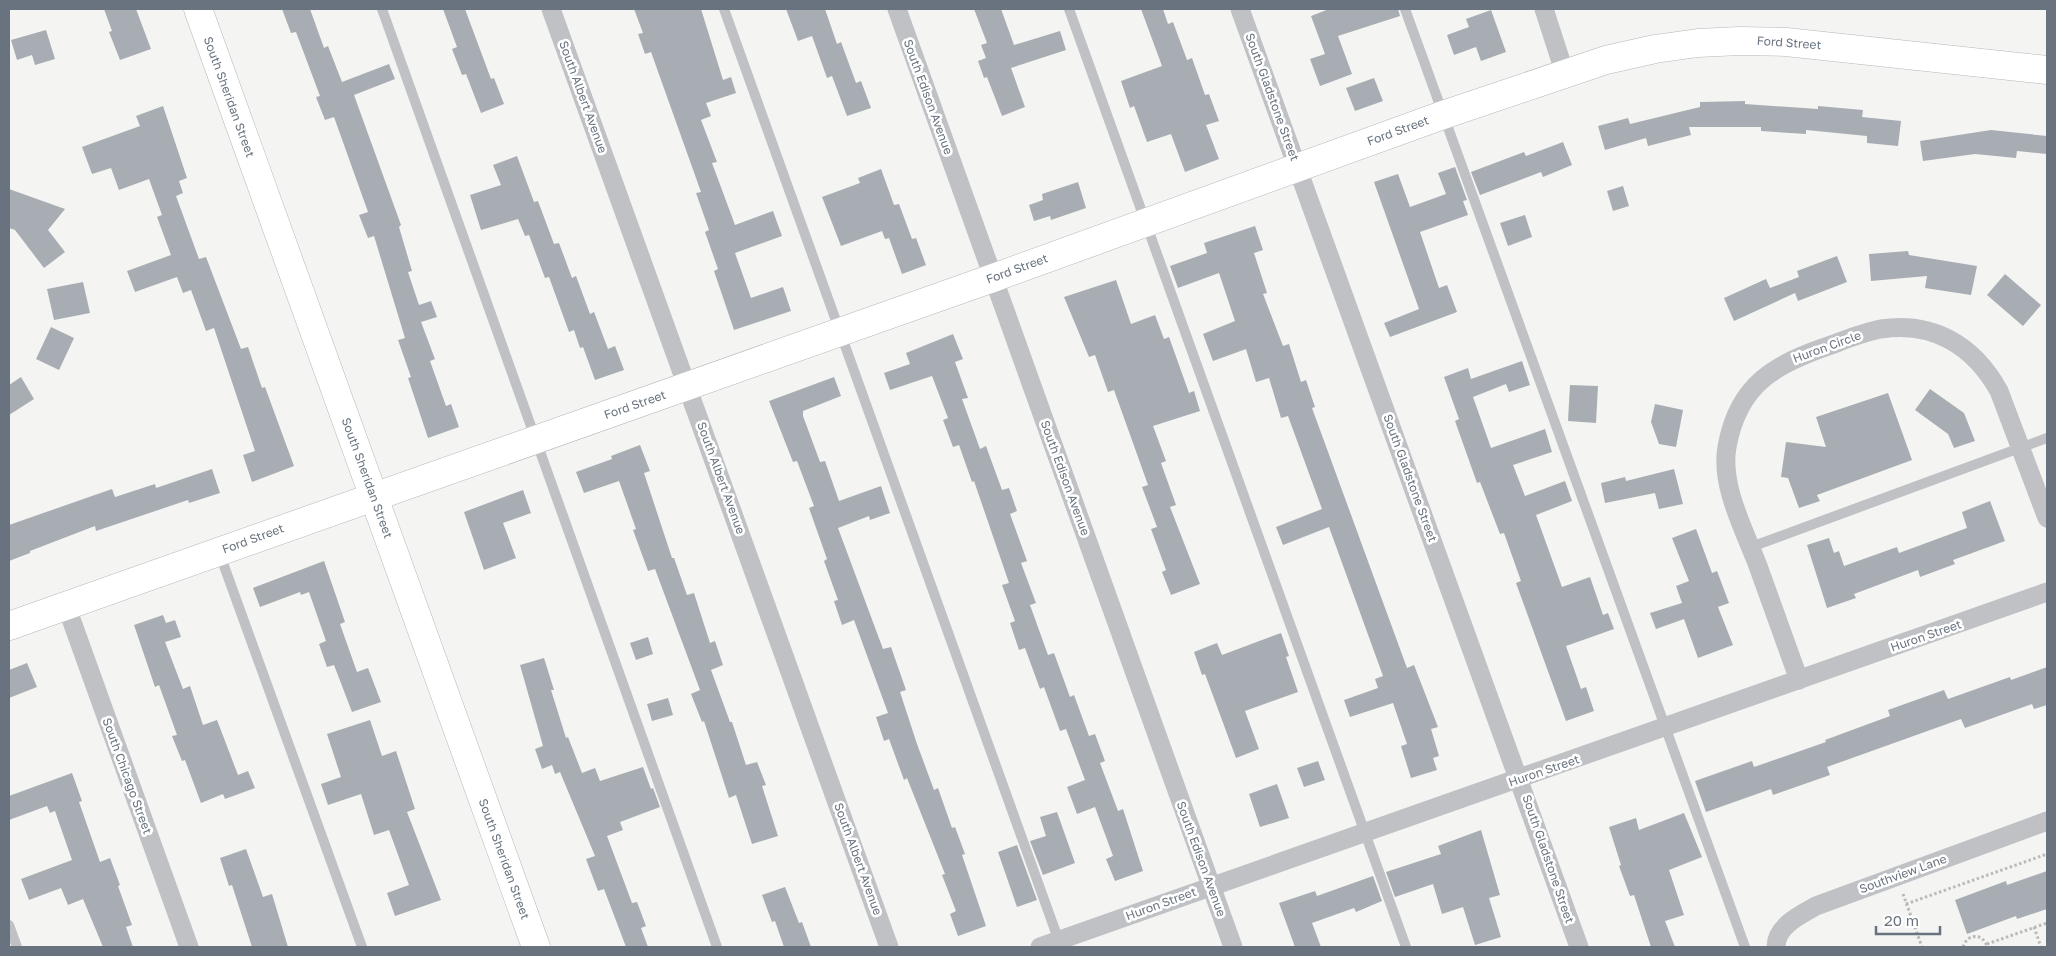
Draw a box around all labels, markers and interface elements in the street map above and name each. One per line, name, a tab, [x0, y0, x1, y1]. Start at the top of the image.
street label: South Gladstone Street	[1242, 31, 1303, 163]
street label: Ford Street	[1756, 33, 1822, 52]
street label: South Sheridan Street	[201, 34, 258, 159]
street label: South Edison Avenue	[901, 37, 956, 156]
street label: South Albert Avenue	[556, 39, 611, 155]
street label: Ford Street	[1365, 112, 1431, 149]
street label: Ford Street	[984, 250, 1050, 287]
street label: Huron Circle	[1791, 327, 1863, 366]
street label: Ford Street	[602, 387, 668, 422]
street label: South Gladstone Street	[1380, 412, 1441, 544]
street label: South Sheridan Street	[339, 415, 396, 540]
street label: South Edison Avenue	[1038, 418, 1093, 537]
street label: South Albert Avenue	[694, 420, 749, 536]
street label: Ford Street	[220, 520, 286, 557]
street label: Huron Street	[1888, 616, 1963, 655]
street label: South Chicago Street	[99, 716, 156, 836]
street label: Huron Street	[1506, 751, 1581, 790]
street label: South Gladstone Street	[1519, 793, 1578, 925]
street label: South Sheridan Street	[476, 796, 533, 921]
street label: South Edison Avenue	[1174, 799, 1229, 918]
street label: South Albert Avenue	[831, 801, 886, 917]
street label: Southview Lane	[1857, 851, 1948, 896]
street label: Huron Street	[1123, 884, 1198, 923]
scale bar	[1876, 904, 1940, 936]
text: 20 m	[1884, 911, 1919, 929]

